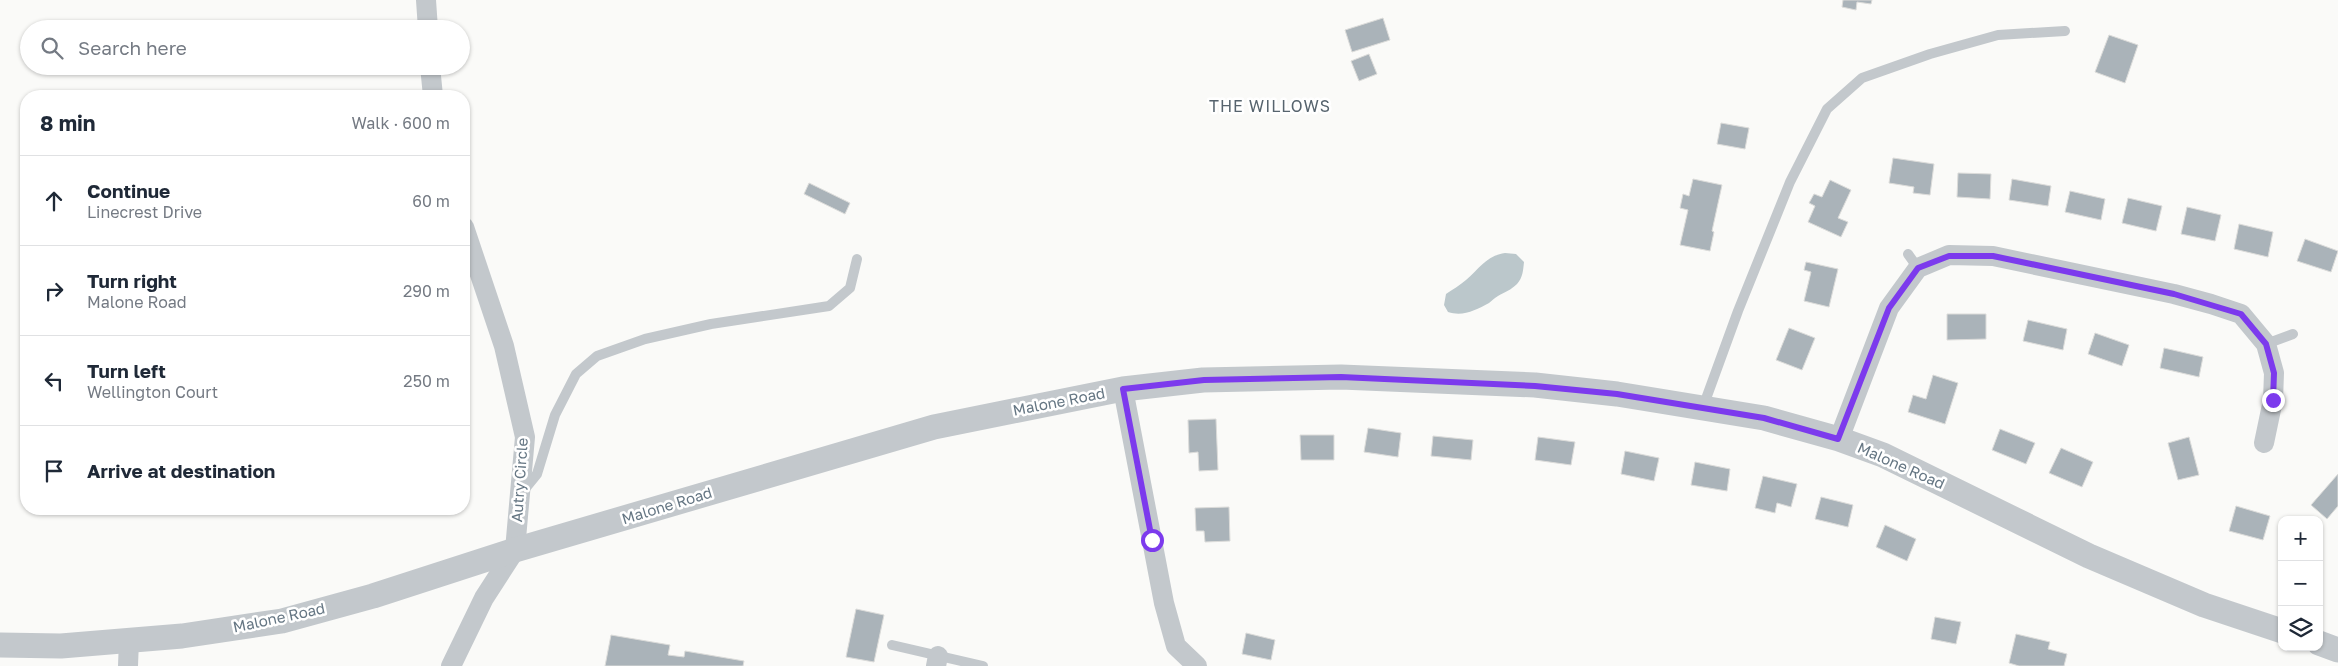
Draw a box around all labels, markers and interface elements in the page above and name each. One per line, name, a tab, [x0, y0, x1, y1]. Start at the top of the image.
search box	[20, 20, 470, 75]
icon: search	[38, 34, 66, 62]
text: Search here	[78, 36, 187, 59]
district label: THE WILLOWS	[1209, 96, 1331, 116]
text: 8 min	[40, 110, 96, 136]
text: Walk · 600 m	[352, 113, 450, 133]
text: Continue	[87, 179, 170, 202]
icon: ahead	[40, 187, 68, 215]
text: 60 m	[412, 191, 450, 211]
text: Linecrest Drive	[87, 202, 202, 222]
text: Turn right	[87, 269, 177, 292]
icon: right	[40, 277, 68, 305]
text: 290 m	[403, 281, 450, 301]
text: Malone Road	[87, 292, 187, 312]
text: Turn left	[87, 359, 166, 382]
icon: left	[40, 367, 68, 395]
text: 250 m	[403, 371, 450, 391]
text: Wellington Court	[87, 382, 218, 402]
street label: Malone Road	[1011, 383, 1106, 419]
route end	[2262, 389, 2285, 412]
street label: Autry Circle	[507, 437, 531, 523]
street label: Malone Road	[1855, 438, 1948, 492]
icon: arrive	[40, 457, 68, 485]
text: Arrive at destination	[87, 459, 275, 482]
street label: Malone Road	[619, 483, 714, 527]
map controls	[2278, 516, 2323, 651]
button: +	[2278, 516, 2323, 561]
route start	[1141, 529, 1164, 552]
button: −	[2278, 561, 2323, 606]
street label: Malone Road	[231, 599, 326, 636]
button: layers	[2278, 606, 2323, 651]

